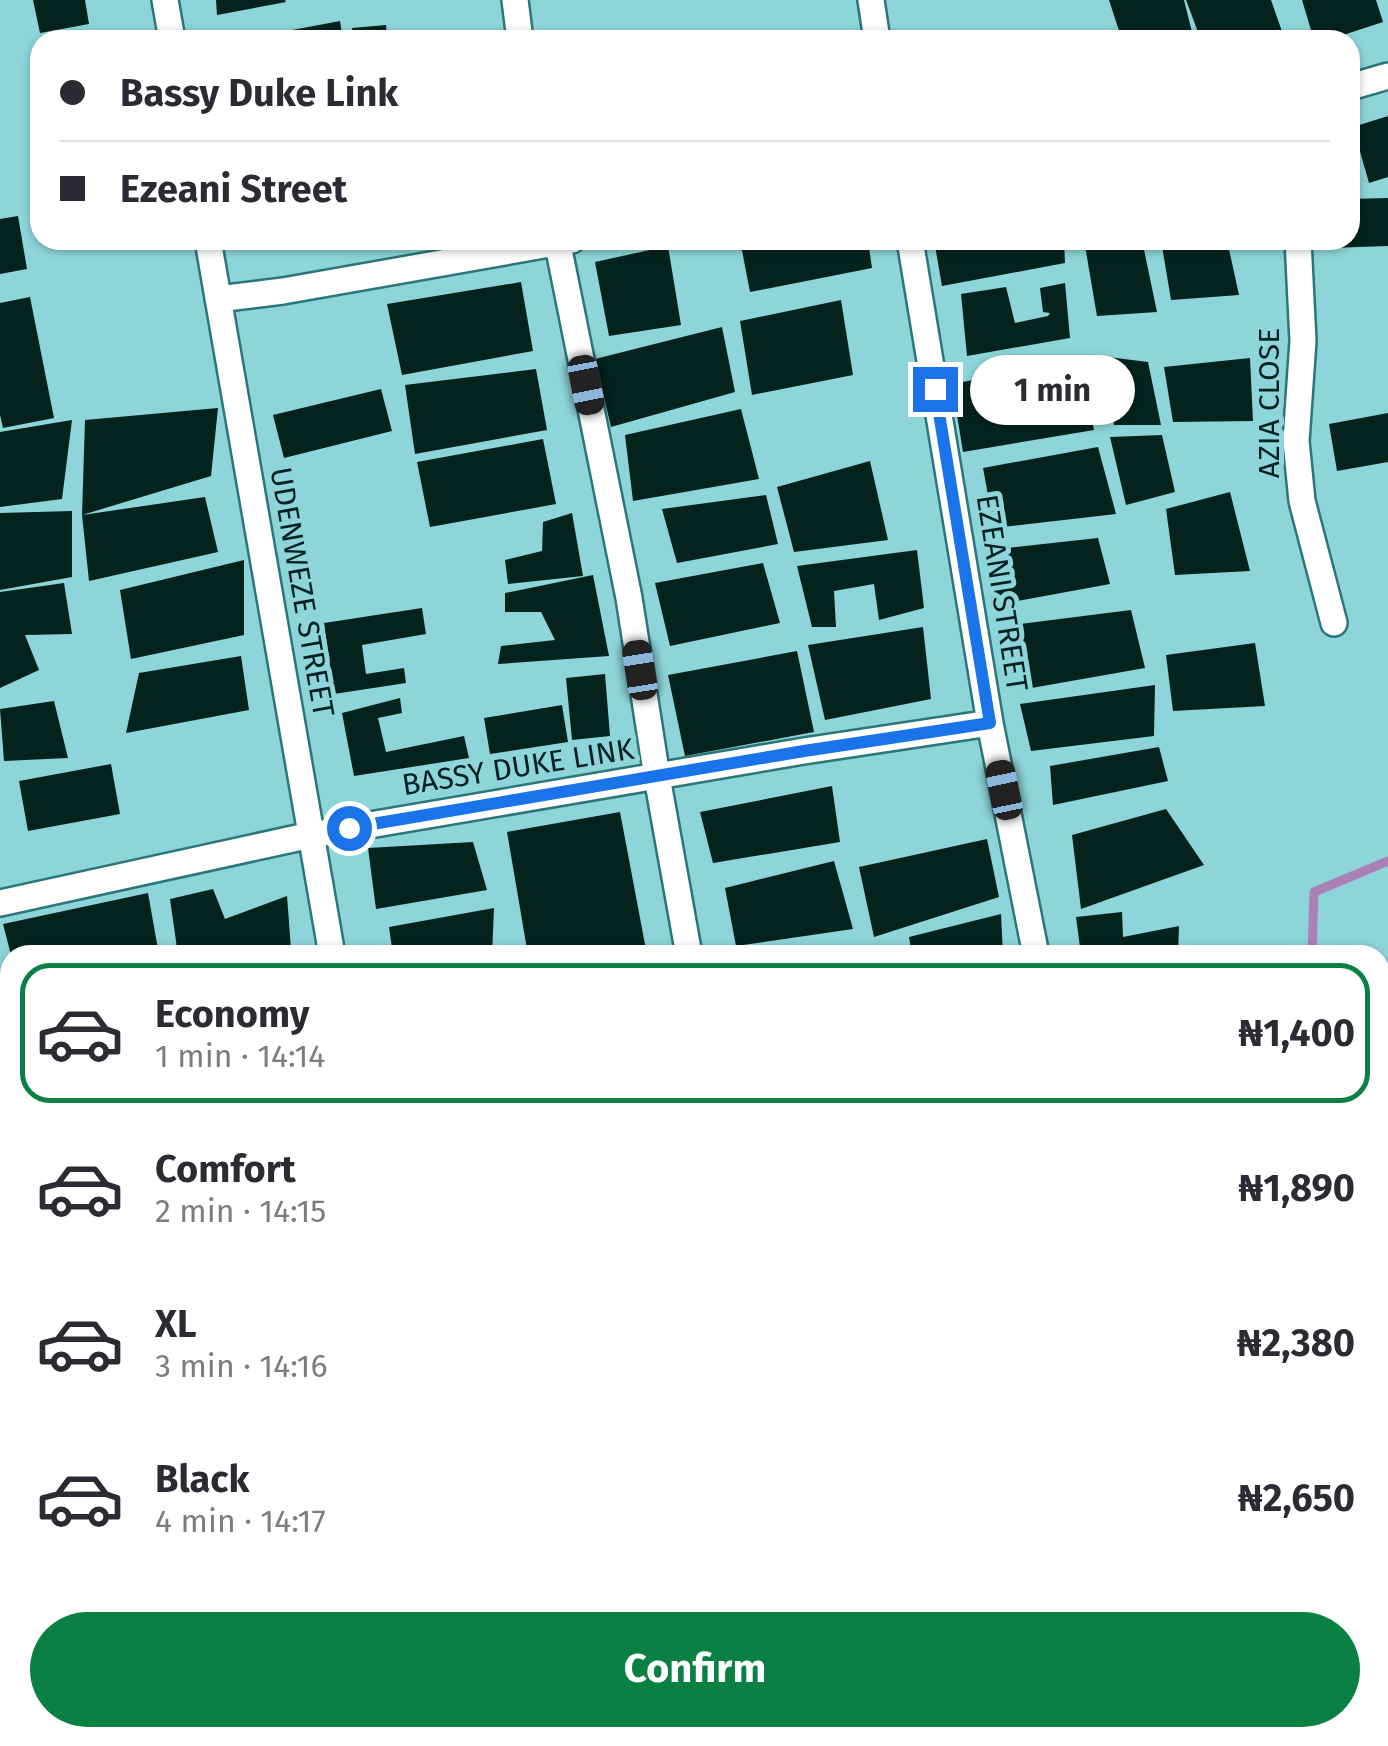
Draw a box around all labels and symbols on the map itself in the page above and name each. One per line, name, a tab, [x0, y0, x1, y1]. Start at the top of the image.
street label: AZIA CLOSE	[1251, 328, 1287, 478]
car	[566, 353, 606, 417]
callout: 1 min	[970, 354, 1135, 424]
route end	[913, 367, 958, 412]
street label: UDENWEZE STREET	[262, 464, 342, 720]
street label: EZEANI STREET	[969, 492, 1035, 695]
car	[620, 638, 660, 702]
street label: BASSY DUKE LINK	[399, 731, 637, 803]
car	[983, 758, 1025, 822]
route start	[327, 806, 372, 851]

